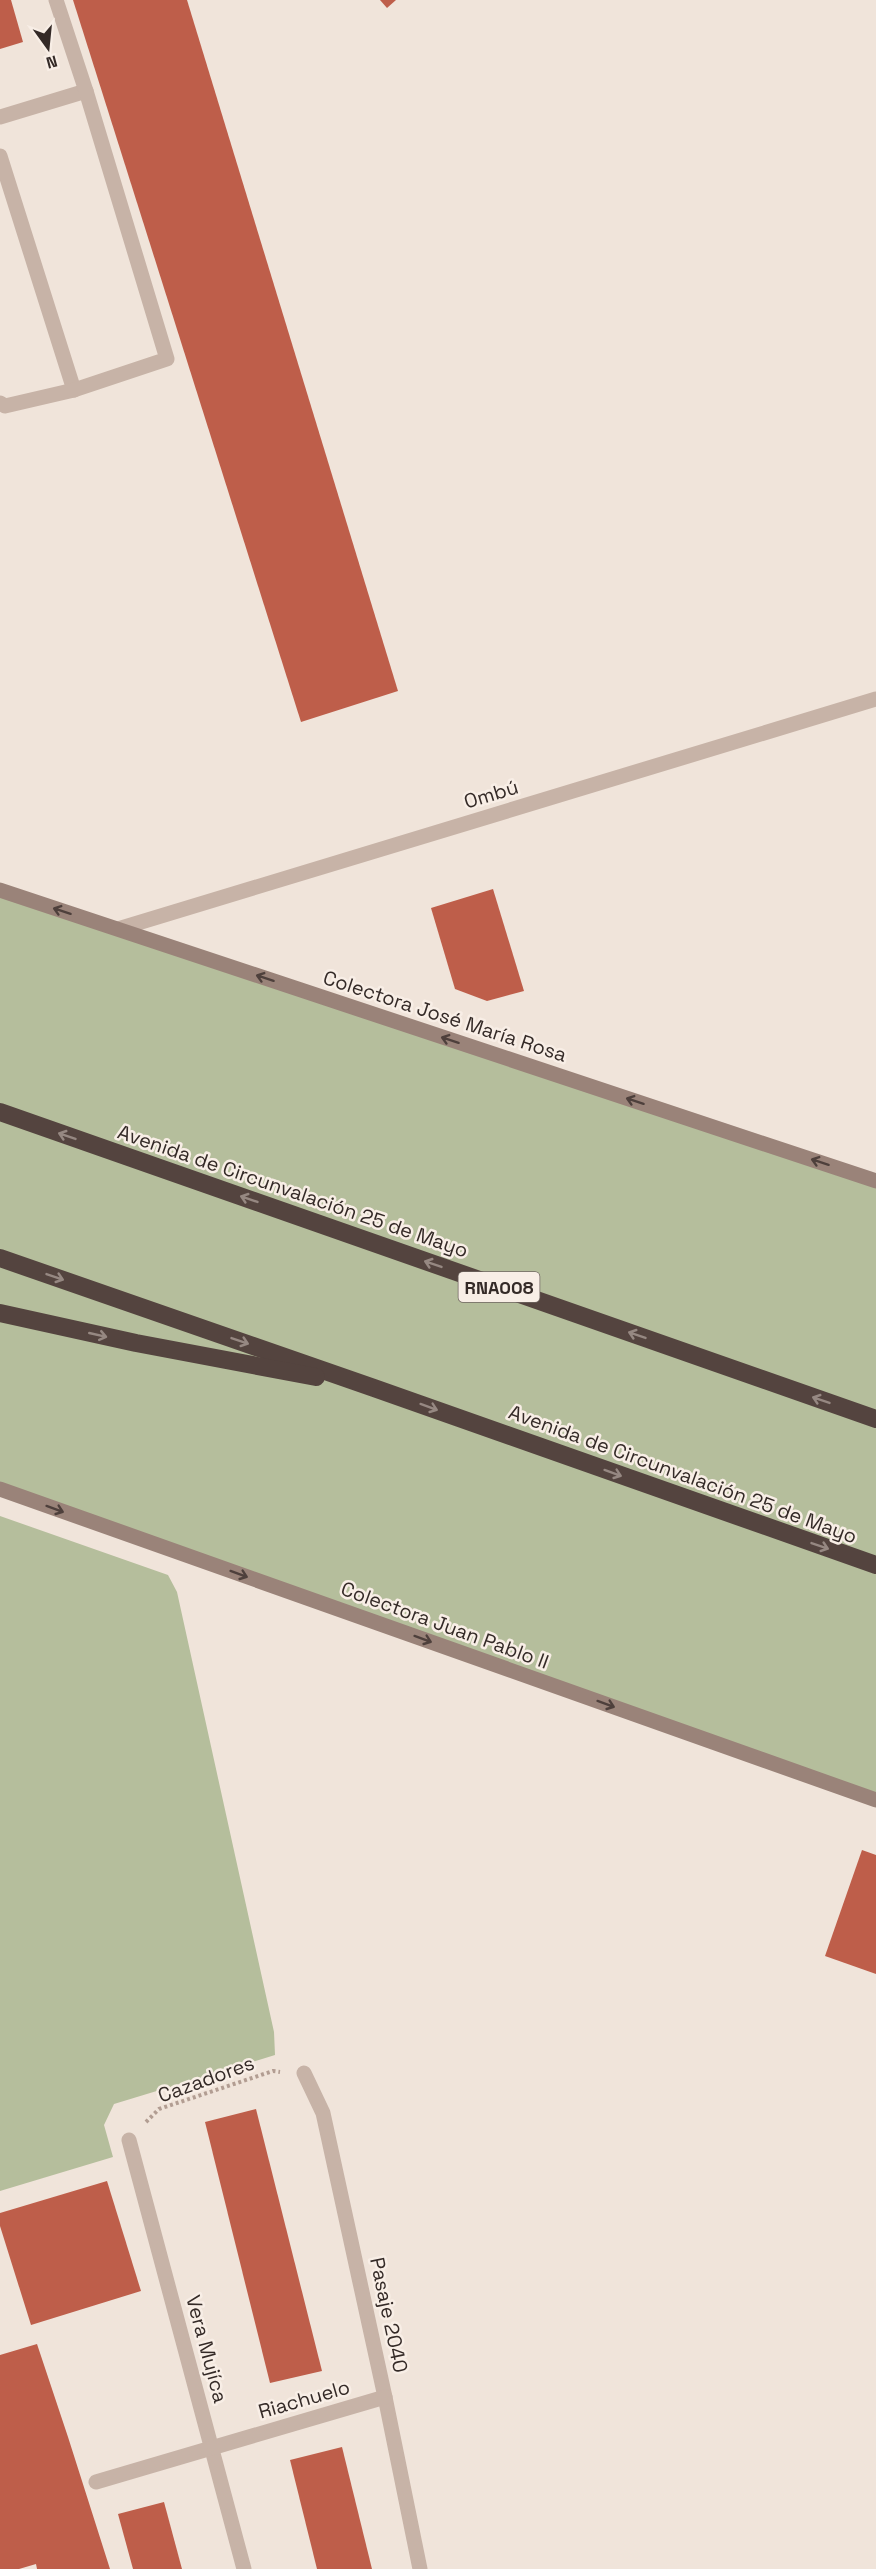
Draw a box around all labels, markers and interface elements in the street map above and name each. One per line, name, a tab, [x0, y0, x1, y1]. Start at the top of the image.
north arrow	[18, 18, 78, 78]
text: N	[44, 50, 60, 74]
street label: Ombú	[461, 773, 521, 815]
one-way arrow	[53, 905, 72, 916]
street label: Colectora José María Rosa	[320, 964, 570, 1068]
one-way arrow	[256, 972, 275, 983]
one-way arrow	[441, 1033, 460, 1044]
one-way arrow	[626, 1095, 645, 1106]
street label: Avenida de Circunvalación 25 de Mayo	[114, 1119, 472, 1263]
one-way arrow	[58, 1129, 77, 1140]
one-way arrow	[812, 1156, 830, 1167]
one-way arrow	[240, 1193, 259, 1204]
one-way arrow	[424, 1257, 443, 1268]
road number: RNA008	[458, 1272, 540, 1302]
one-way arrow	[45, 1273, 64, 1284]
one-way arrow	[628, 1329, 647, 1340]
one-way arrow	[88, 1330, 107, 1341]
one-way arrow	[230, 1337, 249, 1348]
one-way arrow	[812, 1393, 831, 1404]
street label: Avenida de Circunvalación 25 de Mayo	[505, 1399, 861, 1549]
one-way arrow	[420, 1403, 438, 1414]
one-way arrow	[603, 1468, 622, 1479]
one-way arrow	[45, 1504, 64, 1515]
one-way arrow	[810, 1541, 828, 1552]
one-way arrow	[229, 1569, 248, 1580]
street label: Colectora Juan Pablo II	[337, 1575, 553, 1675]
one-way arrow	[413, 1635, 432, 1646]
one-way arrow	[597, 1700, 615, 1711]
street label: Cazadores	[154, 2050, 258, 2108]
street label: Pasaje 2040	[364, 2255, 414, 2375]
street label: Vera Mujíca	[180, 2292, 234, 2406]
street label: Riachuelo	[255, 2374, 353, 2424]

